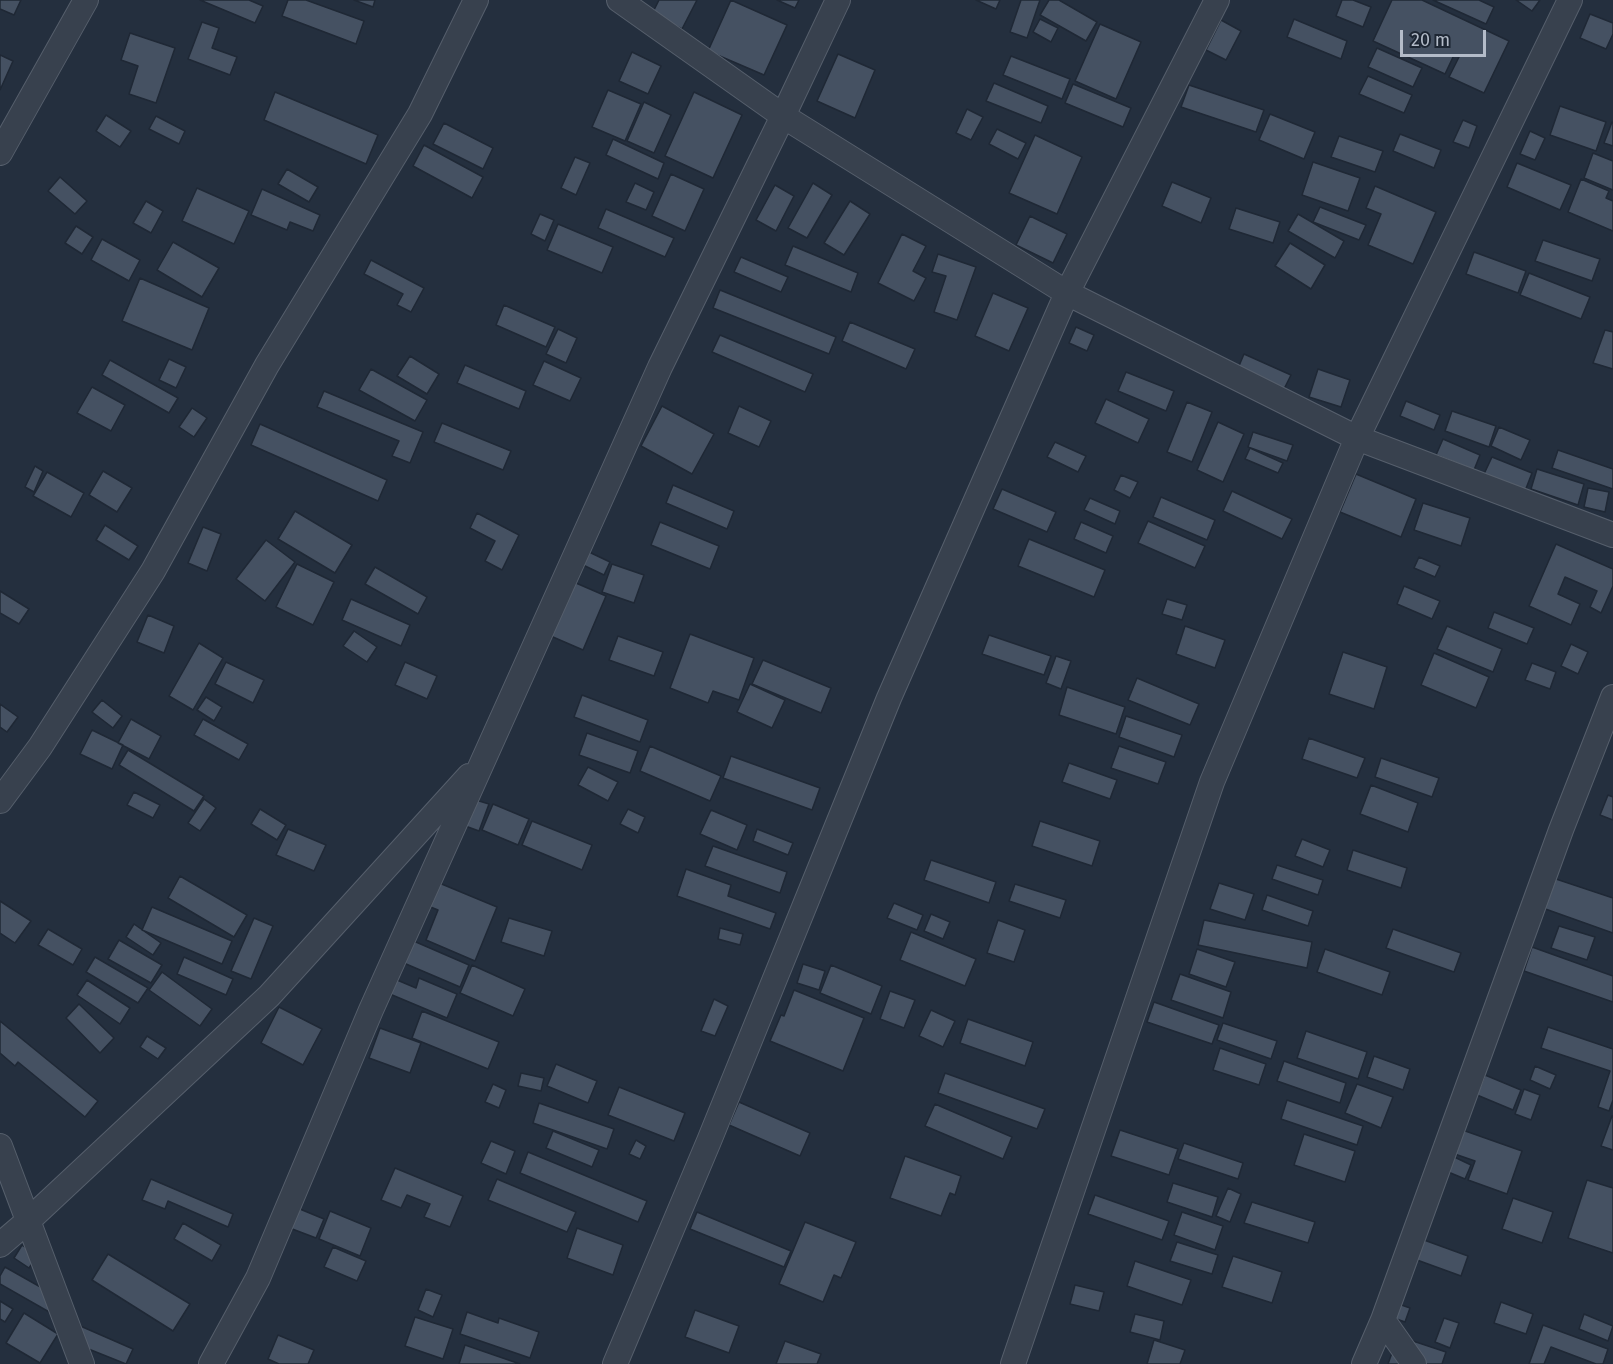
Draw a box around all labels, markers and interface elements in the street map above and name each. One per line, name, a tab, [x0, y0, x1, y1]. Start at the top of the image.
scale bar	[1403, 18, 1488, 56]
text: 20 m	[1411, 29, 1450, 51]

